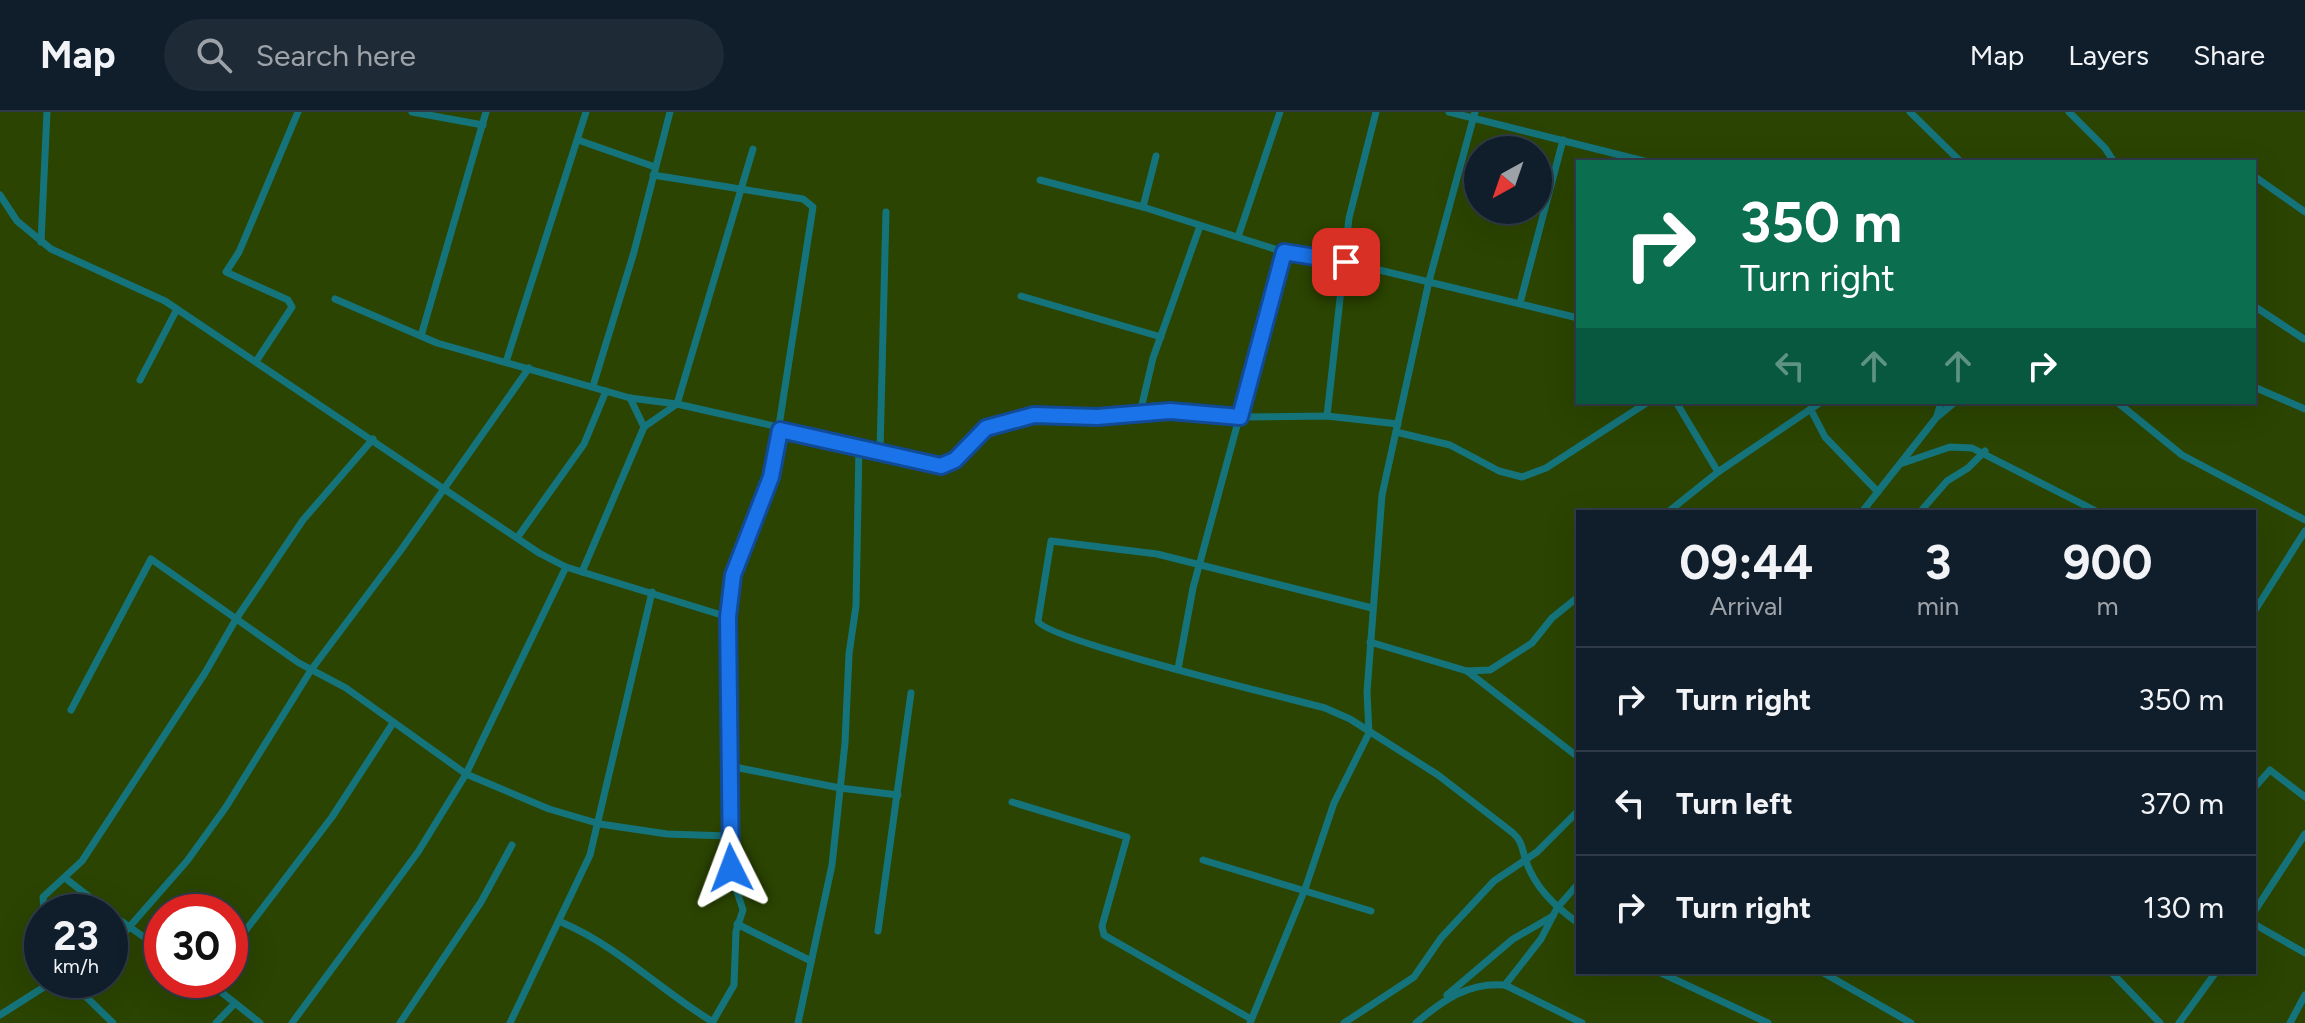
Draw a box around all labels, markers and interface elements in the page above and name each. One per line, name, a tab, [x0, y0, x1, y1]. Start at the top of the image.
search box	[164, 19, 724, 91]
text: Map	[40, 32, 116, 78]
icon: search	[192, 33, 236, 77]
text: Search here	[256, 37, 416, 74]
text: Map	[1970, 38, 2024, 72]
text: Layers	[2068, 38, 2149, 72]
text: Share	[2193, 38, 2265, 72]
north arrow	[1464, 136, 1552, 224]
map controls	[1464, 136, 1552, 224]
text: 350 m	[1740, 189, 1902, 256]
icon: right	[1608, 192, 1712, 296]
pin	[1312, 228, 1380, 296]
icon: arrive	[1324, 240, 1368, 284]
text: Turn right	[1740, 257, 1895, 300]
icon: left	[1768, 344, 1812, 388]
icon: ahead	[1852, 344, 1896, 388]
icon: ahead	[1936, 344, 1980, 388]
icon: right	[2020, 344, 2064, 388]
text: 09:44	[1679, 533, 1813, 591]
text: 3	[1925, 533, 1951, 591]
text: 900	[2063, 533, 2153, 591]
text: Arrival	[1710, 590, 1783, 622]
text: min	[1917, 590, 1959, 622]
text: m	[2097, 590, 2119, 622]
icon: right	[1608, 677, 1652, 721]
text: Turn right	[1676, 681, 1811, 718]
text: 350 m	[2138, 681, 2224, 718]
icon: left	[1608, 781, 1652, 825]
text: Turn left	[1676, 785, 1793, 822]
text: 370 m	[2139, 785, 2224, 822]
position arrow	[689, 826, 773, 910]
icon: right	[1608, 885, 1652, 929]
text: Turn right	[1676, 889, 1811, 926]
text: 130 m	[2143, 889, 2224, 926]
speed limit sign: 30	[144, 894, 248, 998]
text: 23	[53, 912, 99, 960]
text: km/h	[53, 954, 99, 978]

